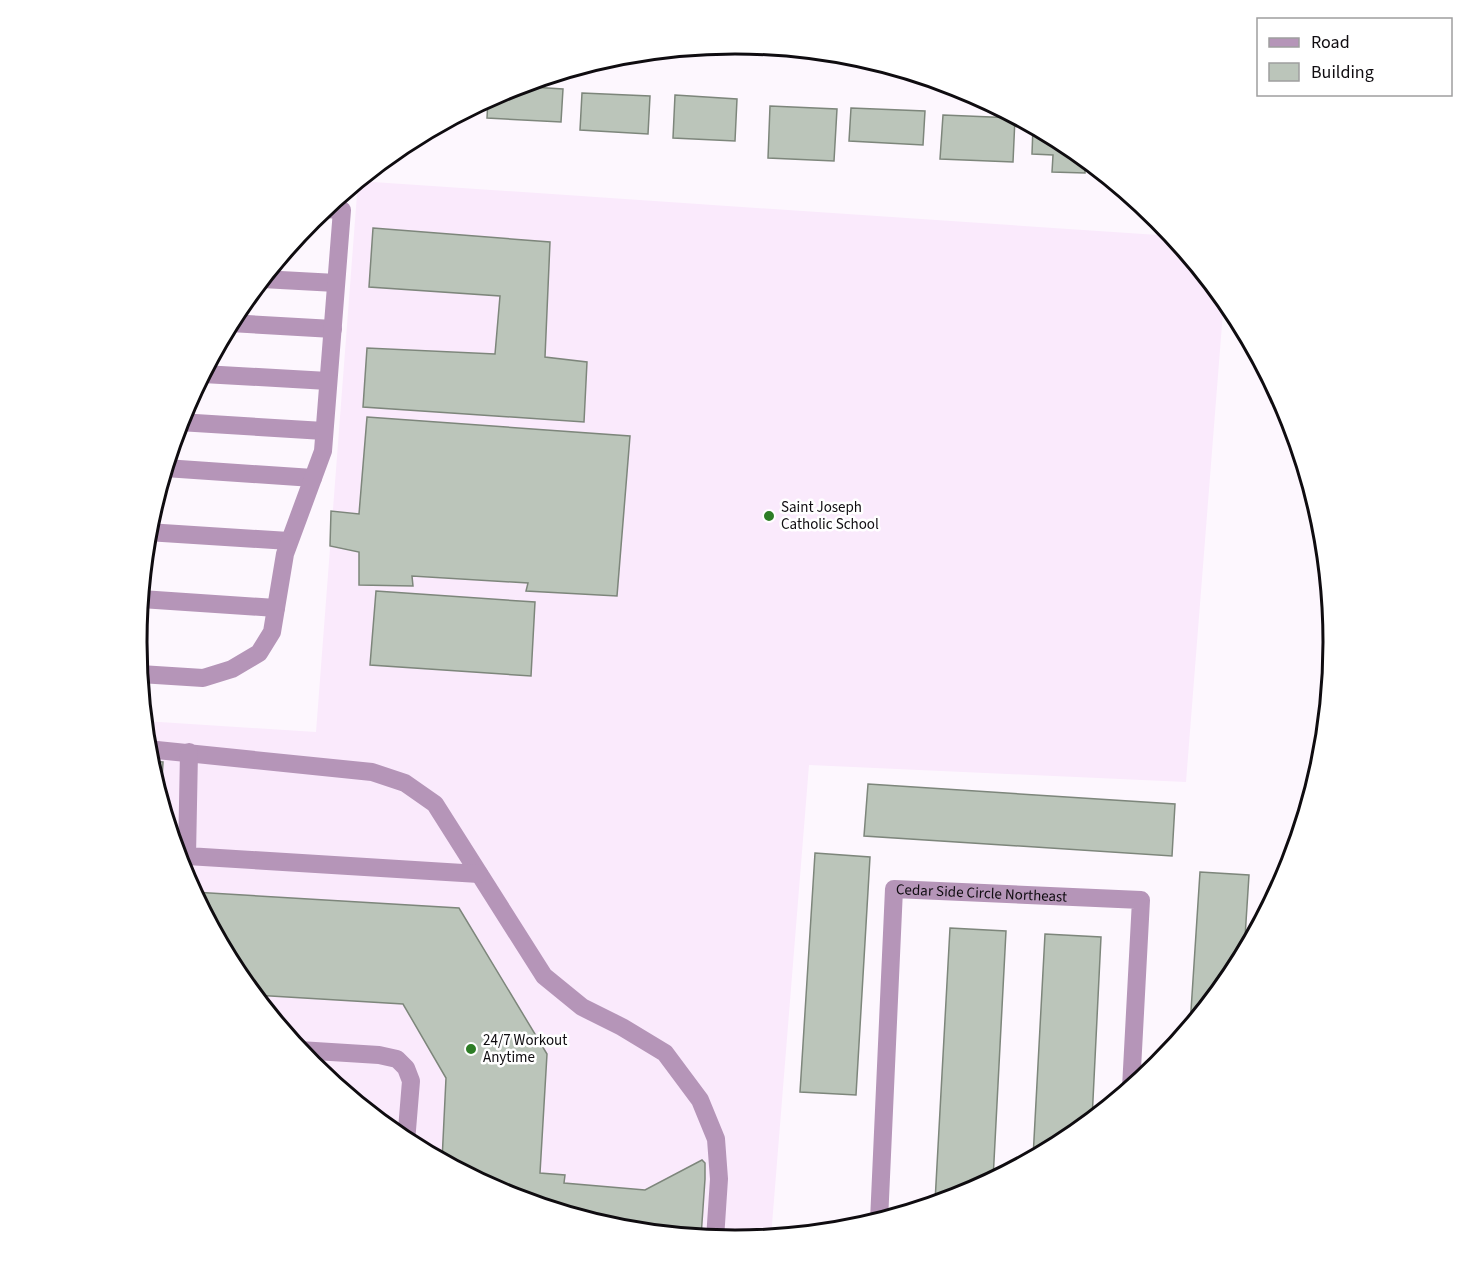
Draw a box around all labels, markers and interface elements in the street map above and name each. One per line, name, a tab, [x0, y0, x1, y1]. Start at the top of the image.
legend	[1257, 18, 1452, 96]
text: Road	[1311, 30, 1350, 55]
text: Building	[1311, 60, 1374, 85]
place label: Saint Joseph Catholic School	[781, 497, 879, 535]
marker: Saint Joseph Catholic School	[762, 509, 776, 523]
street label: Cedar Side Circle Northeast	[895, 879, 1068, 908]
place label: 24/7 Workout Anytime	[483, 1030, 567, 1068]
marker: 24/7 Workout Anytime	[464, 1042, 478, 1056]

